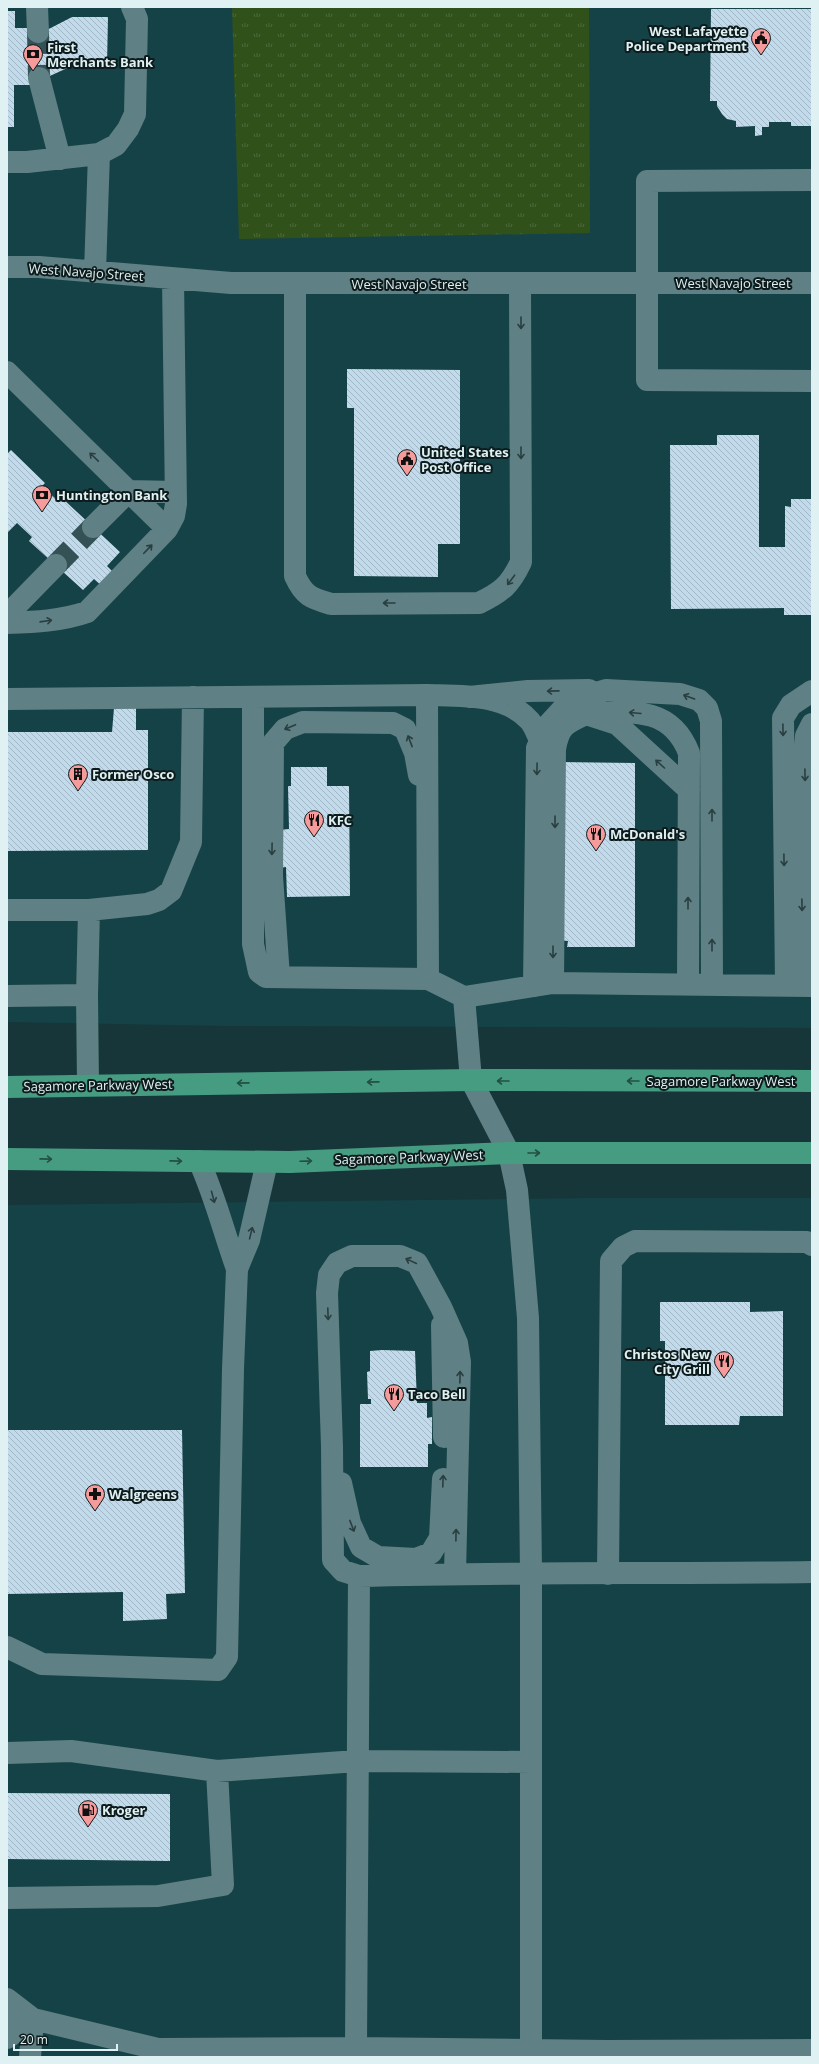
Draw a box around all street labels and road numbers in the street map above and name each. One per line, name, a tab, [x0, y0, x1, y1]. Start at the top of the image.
street label: West Navajo Street	[28, 259, 144, 285]
street label: West Navajo Street	[675, 274, 791, 292]
street label: West Navajo Street	[351, 275, 467, 293]
street label: Sagamore Parkway West	[647, 1072, 796, 1090]
street label: Sagamore Parkway West	[23, 1075, 173, 1095]
street label: Sagamore Parkway West	[334, 1145, 484, 1169]

